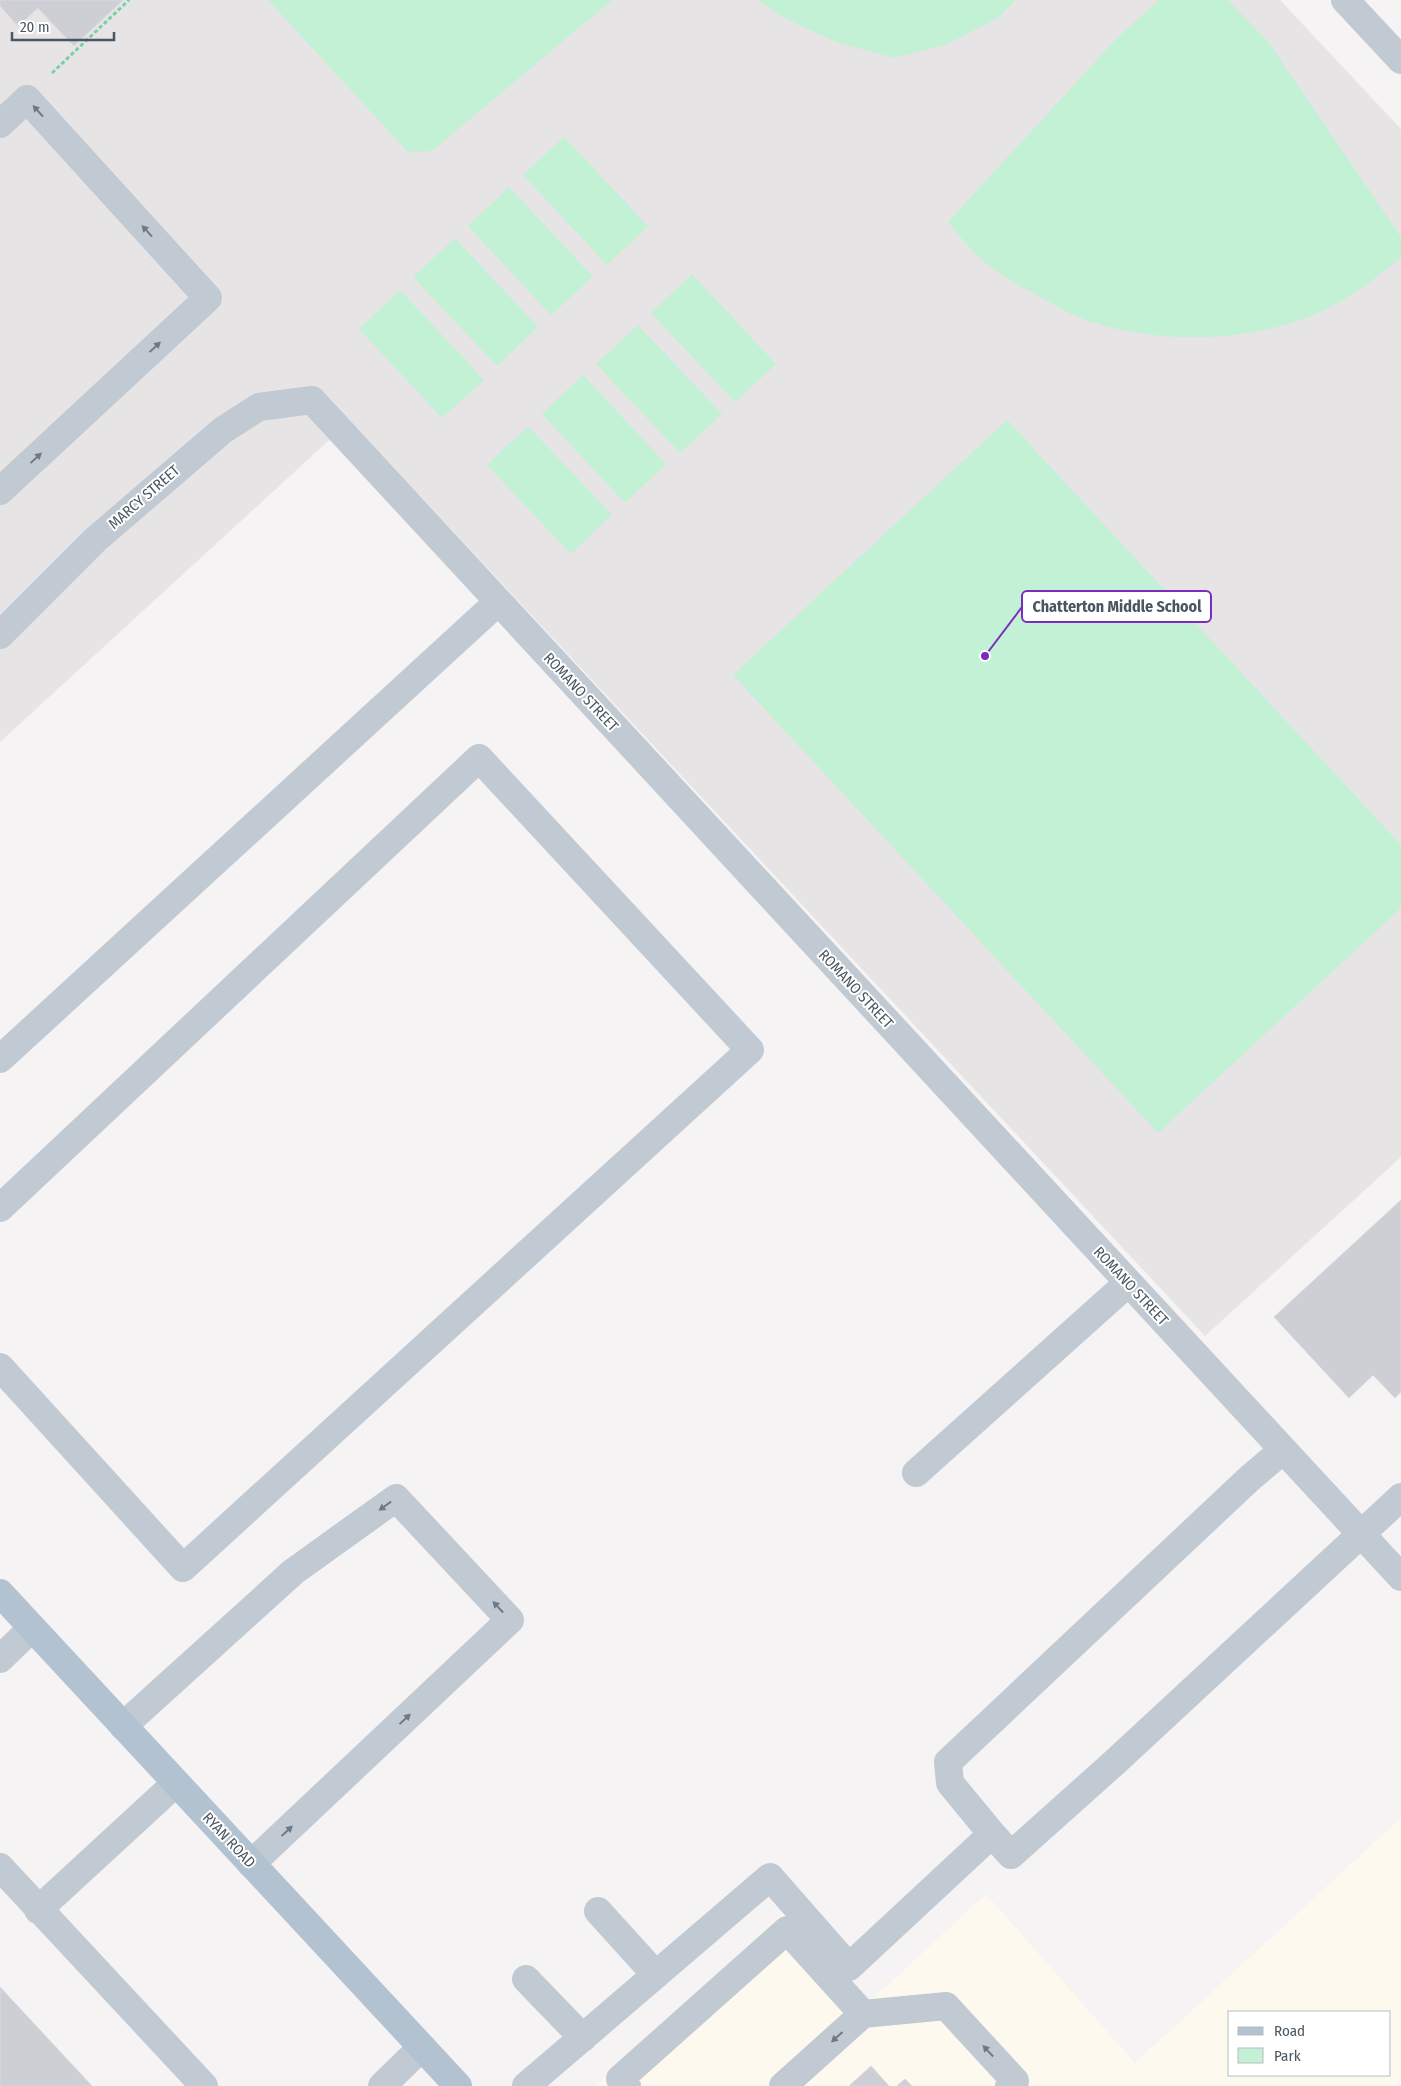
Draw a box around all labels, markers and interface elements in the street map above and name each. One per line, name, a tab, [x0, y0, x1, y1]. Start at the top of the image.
scale bar	[12, 10, 115, 42]
text: 20 m	[20, 18, 50, 36]
one-way arrow	[32, 104, 43, 117]
one-way arrow	[141, 226, 153, 238]
one-way arrow	[149, 341, 161, 353]
one-way arrow	[29, 452, 42, 463]
street label: MARCY STREET	[105, 461, 183, 533]
callout: Chatterton Middle School	[1022, 591, 1211, 622]
text: Chatterton Middle School	[1032, 597, 1202, 616]
street label: ROMANO STREET	[540, 649, 622, 735]
street label: ROMANO STREET	[815, 946, 897, 1032]
street label: ROMANO STREET	[1090, 1243, 1172, 1329]
one-way arrow	[379, 1500, 392, 1511]
one-way arrow	[492, 1602, 504, 1614]
one-way arrow	[399, 1713, 411, 1725]
street label: RYAN ROAD	[199, 1809, 259, 1871]
one-way arrow	[281, 1825, 293, 1837]
legend	[1228, 2011, 1391, 2076]
text: Road	[1274, 2022, 1305, 2040]
one-way arrow	[831, 2031, 843, 2043]
one-way arrow	[982, 2044, 993, 2057]
text: Park	[1274, 2047, 1301, 2065]

